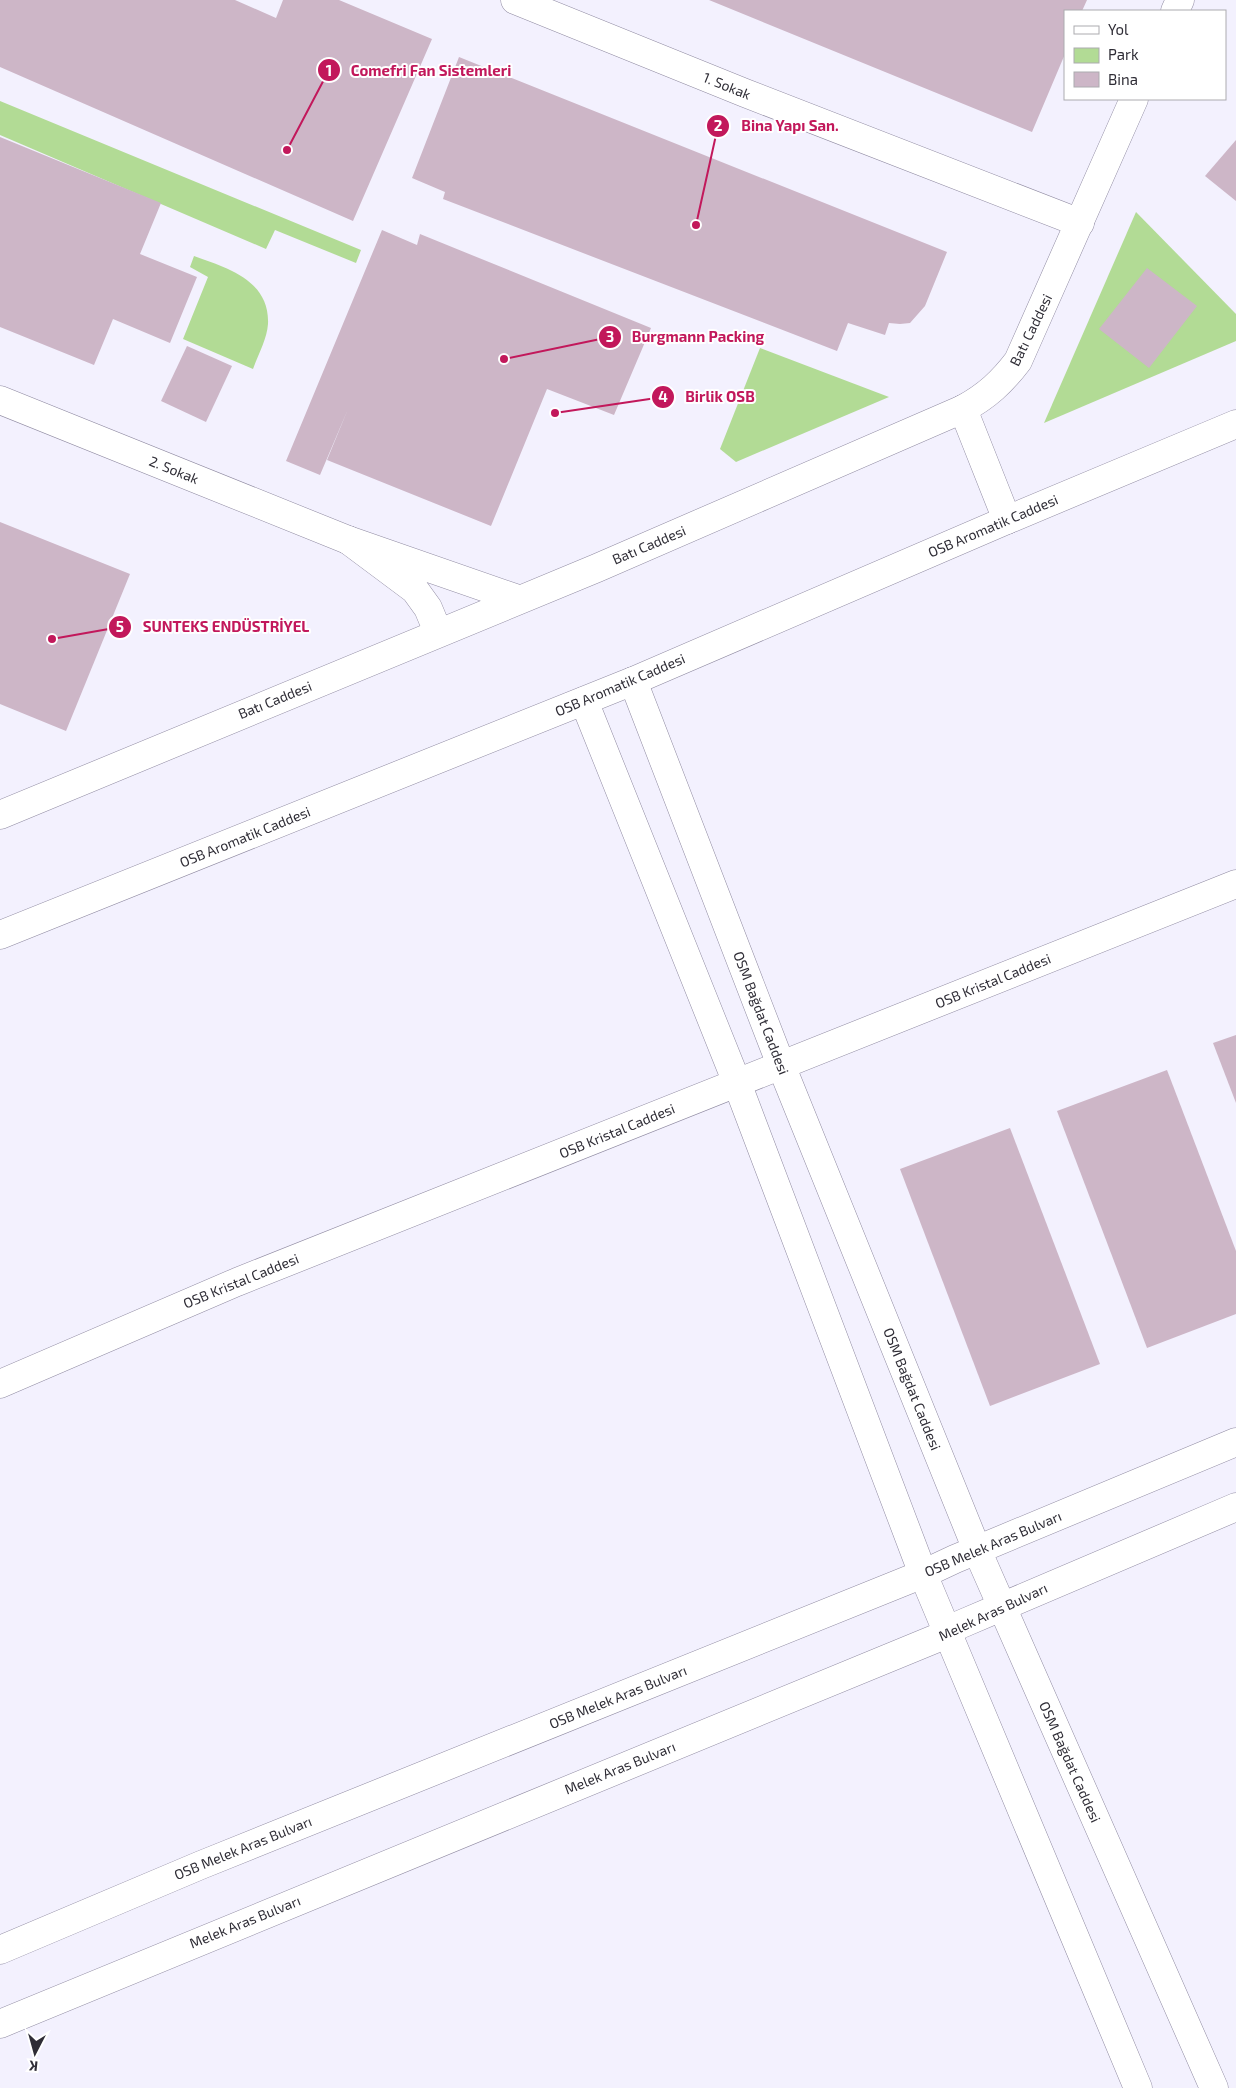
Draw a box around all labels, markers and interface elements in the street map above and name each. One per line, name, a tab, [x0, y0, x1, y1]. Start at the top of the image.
legend	[1064, 10, 1226, 100]
text: Yol	[1108, 20, 1129, 38]
text: Park	[1108, 45, 1139, 63]
callout: Comefri Fan Sistemleri	[316, 55, 522, 85]
text: 1	[326, 61, 332, 79]
text: Comefri Fan Sistemleri	[351, 61, 511, 79]
street label: 1. Sokak	[701, 68, 753, 103]
text: Bina	[1108, 70, 1138, 88]
callout: Bina Yapı San.	[706, 111, 848, 141]
text: 2	[714, 116, 723, 134]
text: Bina Yapı San.	[741, 116, 839, 134]
street label: Batı Caddesi	[1006, 291, 1055, 369]
callout: Burgmann Packing	[597, 322, 774, 352]
text: 3	[606, 327, 614, 345]
text: Burgmann Packing	[632, 327, 764, 345]
callout: Birlik OSB	[651, 382, 765, 412]
text: 4	[658, 387, 668, 405]
text: Birlik OSB	[685, 387, 755, 405]
street label: 2. Sokak	[147, 452, 201, 487]
street label: OSB Aromatik Caddesi	[925, 490, 1060, 561]
street label: Batı Caddesi	[610, 521, 688, 568]
callout: SUNTEKS ENDÜSTRİYEL	[108, 612, 320, 642]
text: 5	[116, 617, 124, 635]
text: SUNTEKS ENDÜSTRİYEL	[143, 617, 309, 635]
street label: OSB Aromatik Caddesi	[552, 649, 687, 720]
street label: Batı Caddesi	[235, 677, 314, 722]
street label: OSB Aromatik Caddesi	[177, 803, 313, 871]
street label: OSM Bağdat Caddesi	[730, 949, 793, 1077]
street label: OSB Kristal Caddesi	[932, 950, 1053, 1012]
street label: OSB Kristal Caddesi	[556, 1100, 677, 1162]
street label: OSB Kristal Caddesi	[180, 1250, 301, 1312]
street label: OSM Bağdat Caddesi	[880, 1325, 945, 1453]
street label: OSB Melek Aras Bulvarı	[922, 1507, 1064, 1580]
street label: Melek Aras Bulvarı	[936, 1579, 1050, 1644]
street label: OSB Melek Aras Bulvarı	[546, 1661, 689, 1732]
street label: OSM Bağdat Caddesi	[1036, 1699, 1105, 1825]
street label: Melek Aras Bulvarı	[562, 1738, 678, 1798]
street label: OSB Melek Aras Bulvarı	[171, 1812, 314, 1883]
street label: Melek Aras Bulvarı	[187, 1892, 303, 1952]
north arrow	[10, 2028, 60, 2078]
text: K	[28, 2057, 39, 2075]

